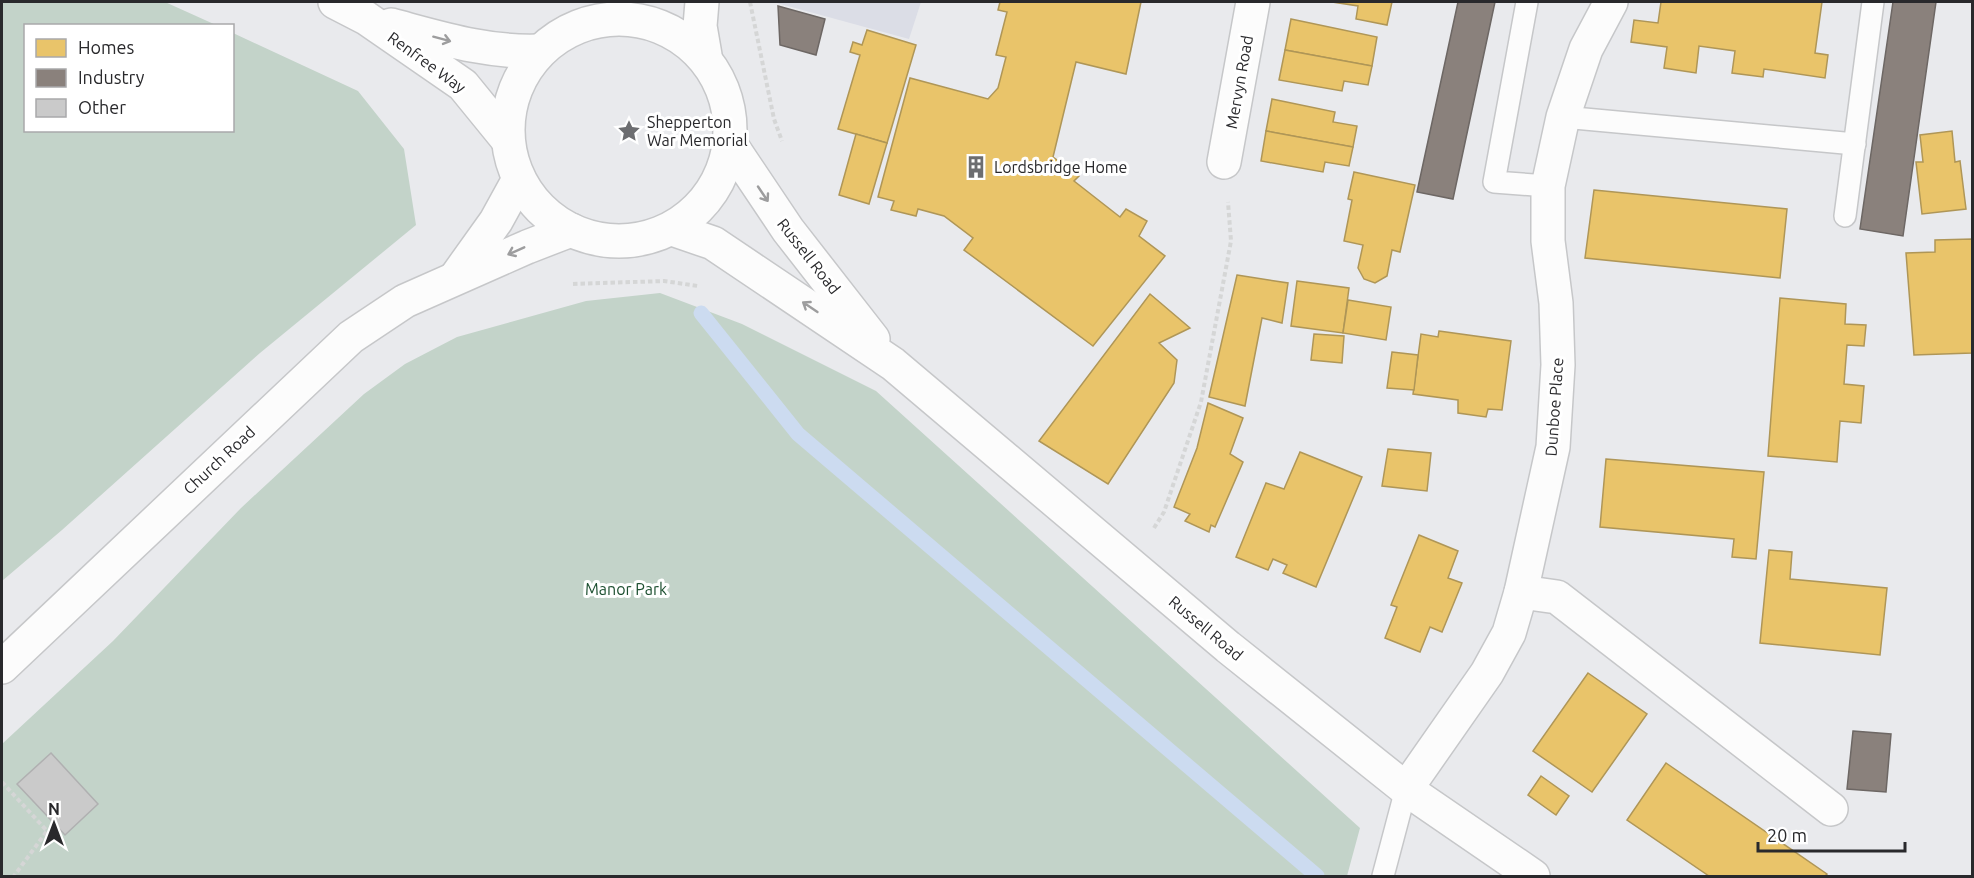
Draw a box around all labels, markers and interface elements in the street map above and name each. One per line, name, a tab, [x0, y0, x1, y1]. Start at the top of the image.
legend	[24, 24, 234, 132]
street label: Renfree Way	[385, 28, 470, 96]
one-way arrow	[432, 33, 451, 45]
street label: Mervyn Road	[1222, 34, 1256, 130]
text: Homes	[78, 37, 135, 57]
text: Industry	[78, 67, 145, 87]
text: Other	[78, 97, 126, 117]
place label: Shepperton War Memorial	[647, 113, 748, 149]
place icon: Shepperton War Memorial	[616, 118, 642, 144]
building icon: Lordsbridge Home	[963, 154, 989, 180]
place label: Lordsbridge Home	[994, 158, 1127, 176]
one-way arrow	[757, 186, 769, 202]
street label: Russell Road	[774, 215, 844, 297]
one-way arrow	[508, 246, 526, 258]
one-way arrow	[802, 301, 818, 313]
street label: Dunboe Place	[1542, 357, 1566, 457]
street label: Church Road	[179, 422, 259, 498]
park label: Manor Park	[585, 580, 667, 598]
street label: Russell Road	[1165, 592, 1247, 664]
north arrow	[24, 794, 84, 854]
text: N	[48, 800, 60, 818]
scale bar	[1758, 815, 1905, 853]
text: 20 m	[1767, 825, 1807, 845]

